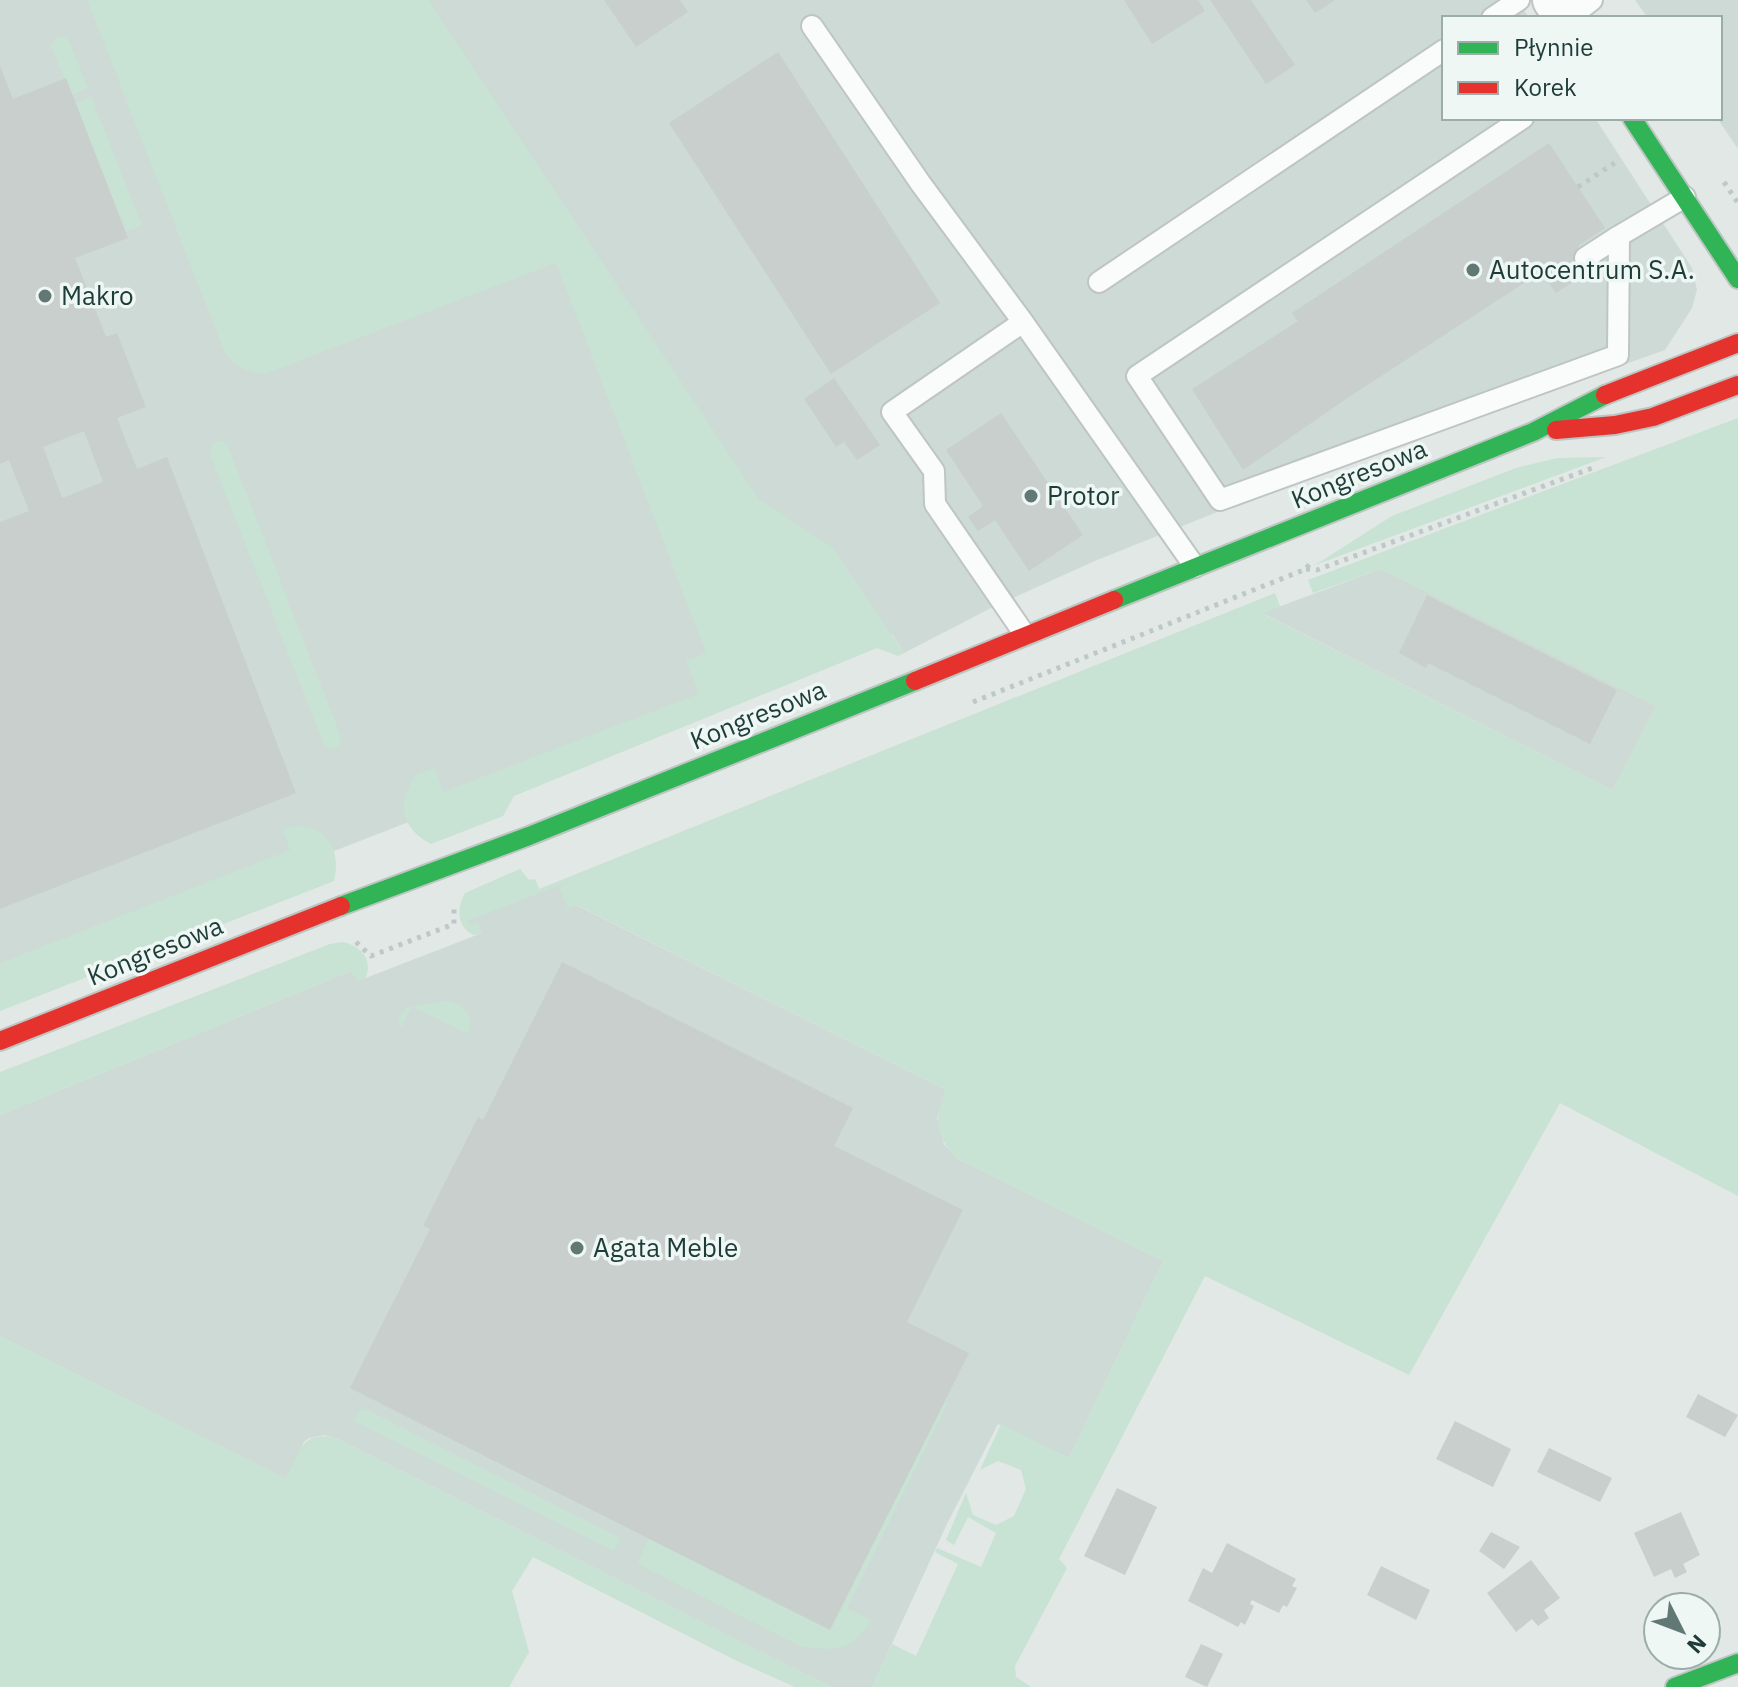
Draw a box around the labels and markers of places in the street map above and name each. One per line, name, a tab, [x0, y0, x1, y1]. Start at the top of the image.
place label: Autocentrum S.A.	[1489, 252, 1695, 286]
marker: Autocentrum S.A.	[1464, 261, 1482, 279]
place label: Makro	[61, 278, 134, 312]
marker: Makro	[36, 287, 54, 305]
place label: Protor	[1047, 478, 1120, 512]
marker: Protor	[1022, 487, 1040, 505]
place label: Agata Meble	[593, 1230, 738, 1264]
marker: Agata Meble	[568, 1239, 586, 1257]

